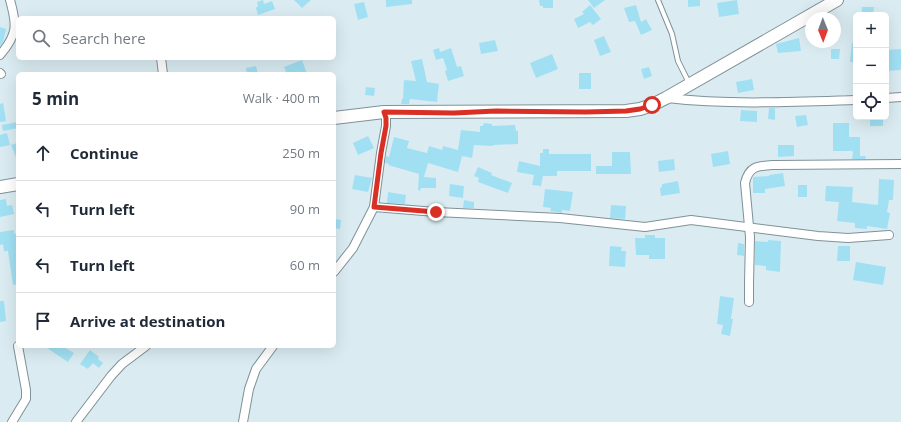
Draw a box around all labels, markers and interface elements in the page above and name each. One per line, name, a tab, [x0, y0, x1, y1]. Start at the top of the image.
north arrow	[805, 12, 841, 48]
map controls	[853, 12, 889, 120]
button: +	[853, 12, 889, 48]
search box	[16, 16, 336, 60]
icon: search	[30, 27, 52, 49]
text: Search here	[62, 28, 146, 48]
button: −	[853, 48, 889, 84]
button: locate	[853, 84, 889, 120]
text: 5 min	[32, 87, 79, 110]
text: Walk · 400 m	[243, 89, 320, 107]
route start	[643, 96, 661, 114]
icon: ahead	[32, 142, 54, 164]
text: Continue	[70, 143, 138, 163]
text: 250 m	[282, 144, 320, 162]
icon: left	[32, 198, 54, 220]
text: Turn left	[70, 199, 135, 219]
text: 90 m	[290, 200, 320, 218]
route end	[427, 203, 445, 221]
icon: left	[32, 254, 54, 276]
text: Turn left	[70, 255, 135, 275]
text: 60 m	[290, 256, 320, 274]
icon: arrive	[32, 310, 54, 332]
text: Arrive at destination	[70, 311, 225, 331]

